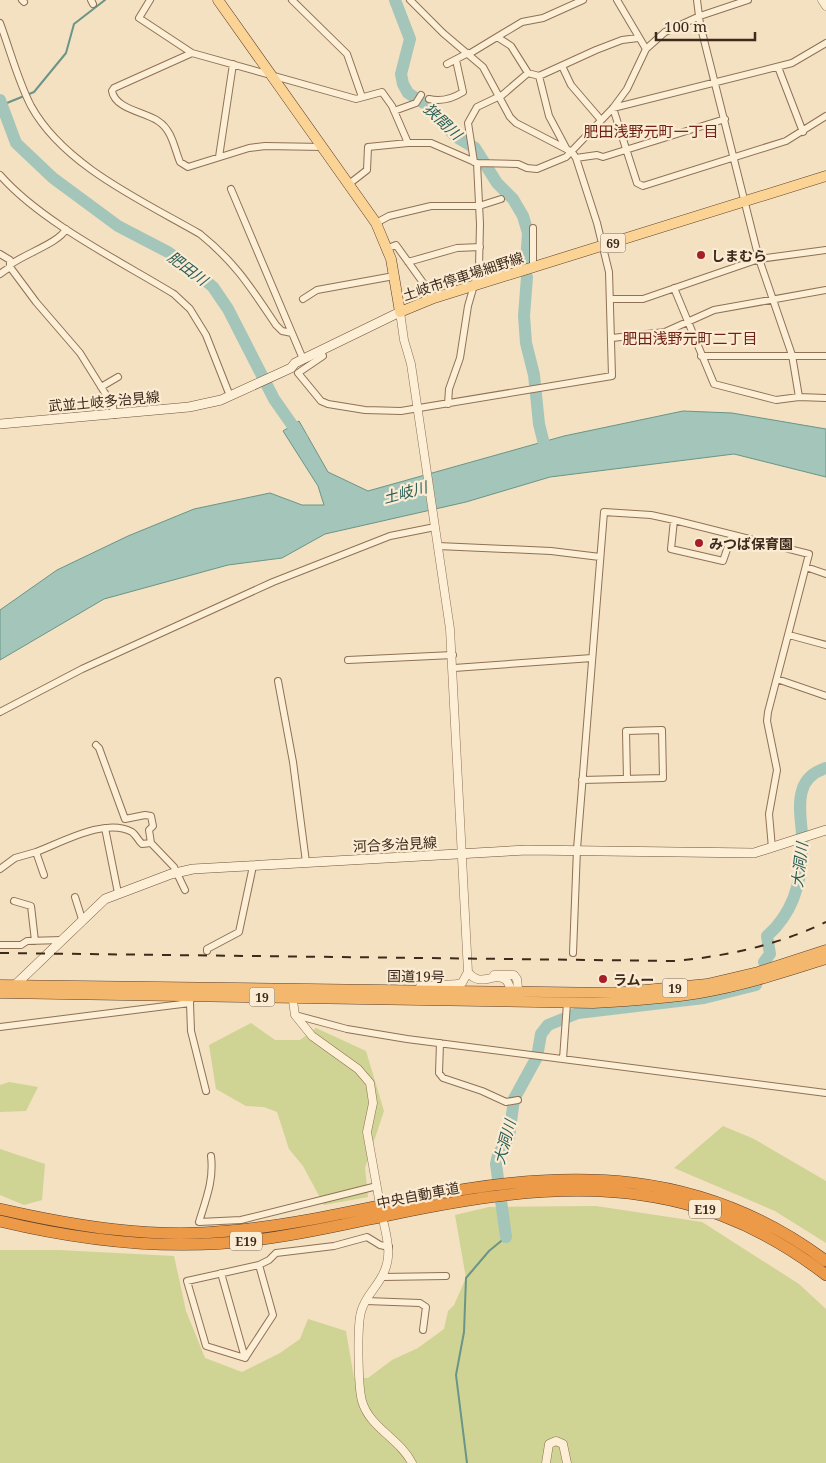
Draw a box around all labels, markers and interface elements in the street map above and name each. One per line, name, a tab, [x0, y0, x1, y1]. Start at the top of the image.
scale bar	[656, 10, 755, 42]
text: 100 m	[664, 16, 707, 36]
water label: 狭間川	[420, 98, 468, 145]
district label: 肥田浅野元町一丁目	[583, 121, 719, 141]
road number: 69	[600, 234, 626, 252]
water label: 肥田川	[164, 246, 214, 291]
place label: しまむら	[711, 246, 767, 265]
street label: 土岐市停車場細野線	[400, 247, 526, 305]
marker: しまむら	[695, 249, 707, 261]
district label: 肥田浅野元町二丁目	[622, 328, 758, 348]
street label: 武並土岐多治見線	[47, 387, 161, 415]
water label: 土岐川	[381, 476, 431, 507]
place label: みつば保育園	[709, 534, 793, 553]
marker: みつば保育園	[693, 537, 705, 549]
street label: 河合多治見線	[353, 832, 437, 856]
water label: 大洞川	[786, 839, 812, 889]
street label: 国道19号	[387, 966, 445, 986]
place label: ラムー	[613, 970, 655, 989]
marker: ラムー	[597, 973, 609, 985]
road number: 19	[662, 978, 688, 998]
road number: 19	[250, 988, 274, 1006]
water label: 大洞川	[489, 1116, 520, 1166]
street label: 中央自動車道	[375, 1178, 461, 1212]
road number: E19	[689, 1200, 721, 1218]
road number: E19	[230, 1232, 262, 1250]

